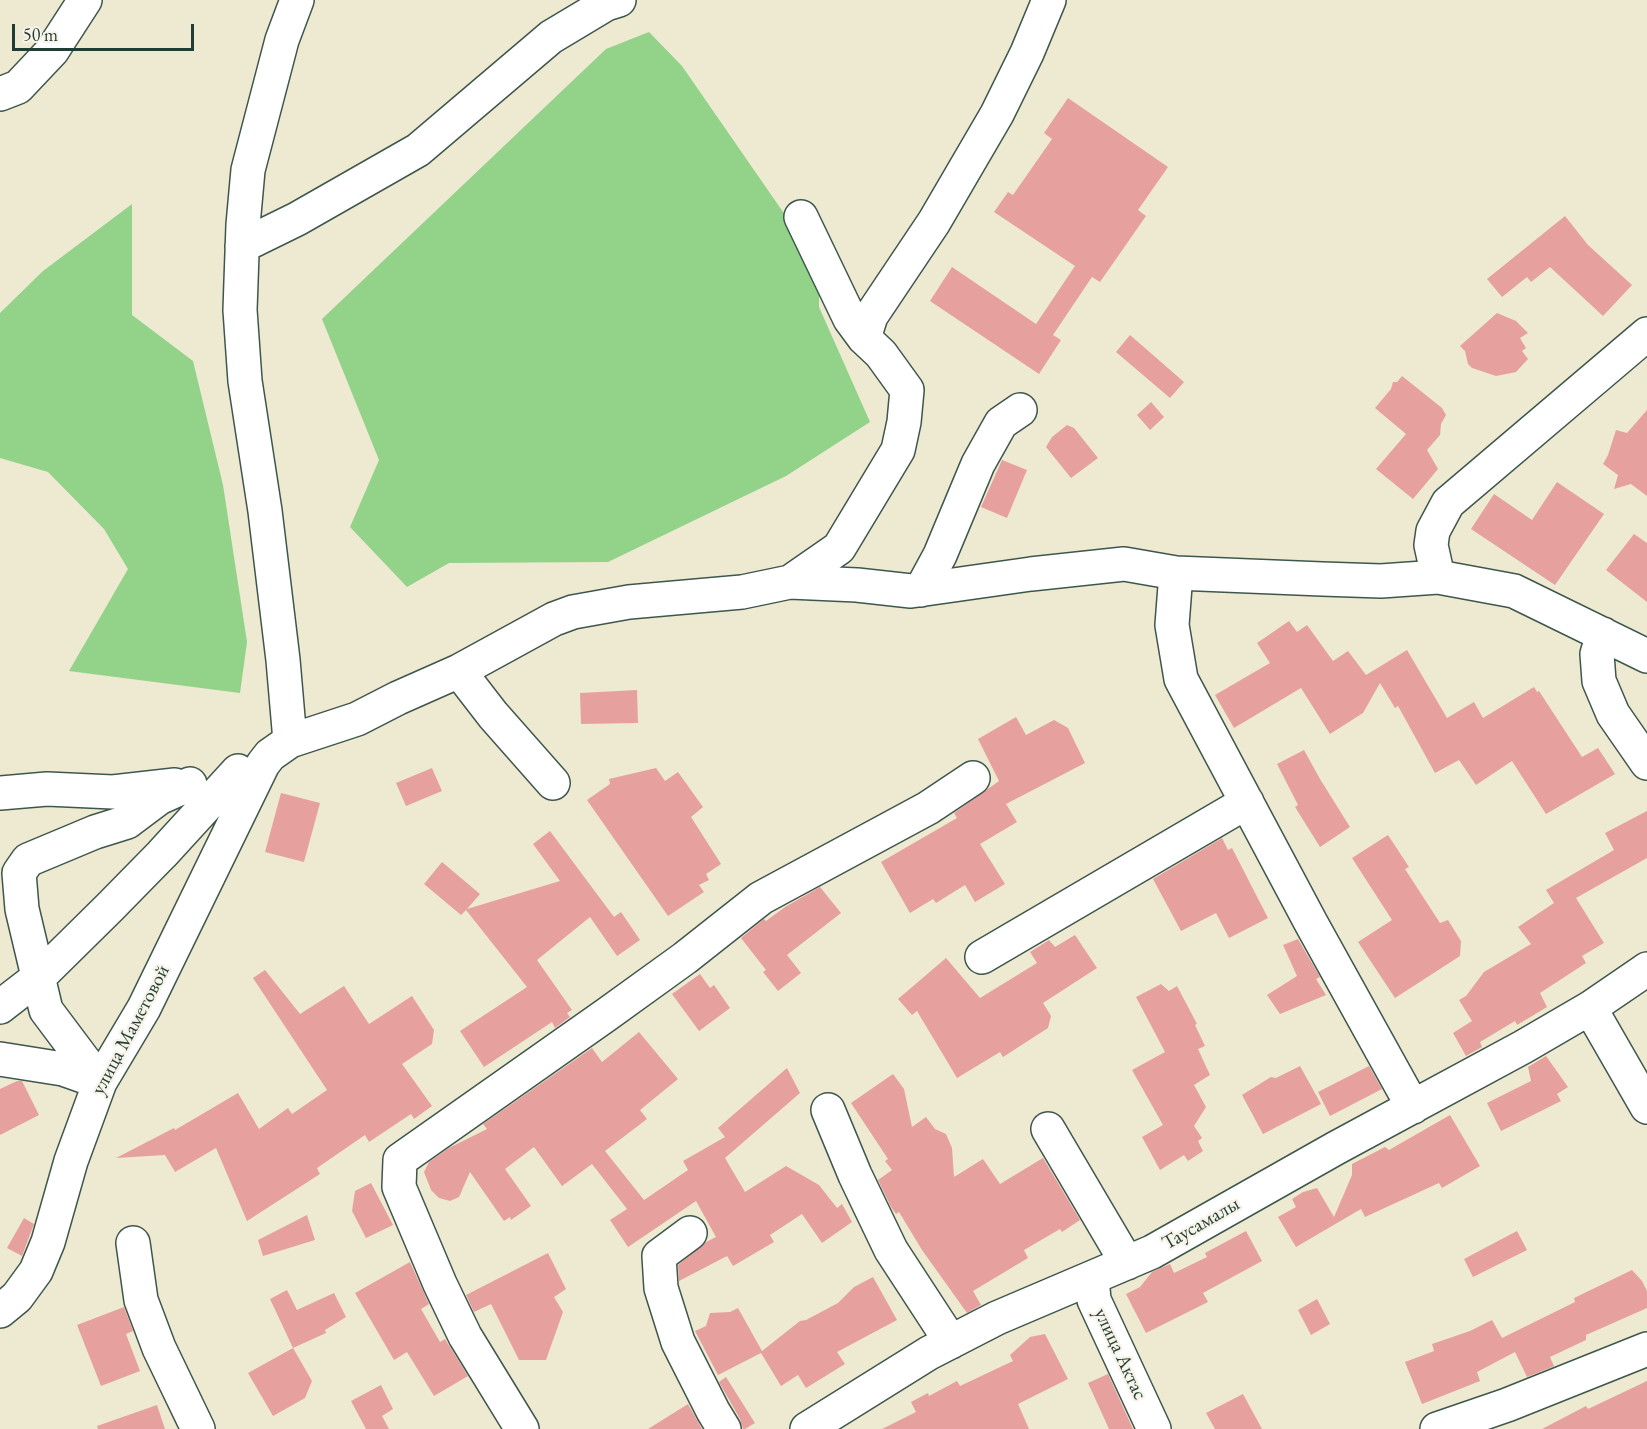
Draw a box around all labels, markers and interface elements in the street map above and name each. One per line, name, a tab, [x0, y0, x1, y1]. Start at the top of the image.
scale bar	[15, 12, 196, 50]
text: 50 m	[23, 23, 58, 46]
street label: улица Маметовой	[87, 961, 175, 1099]
street label: Таусамалы	[1158, 1192, 1244, 1256]
street label: улица Актас	[1088, 1304, 1152, 1404]

